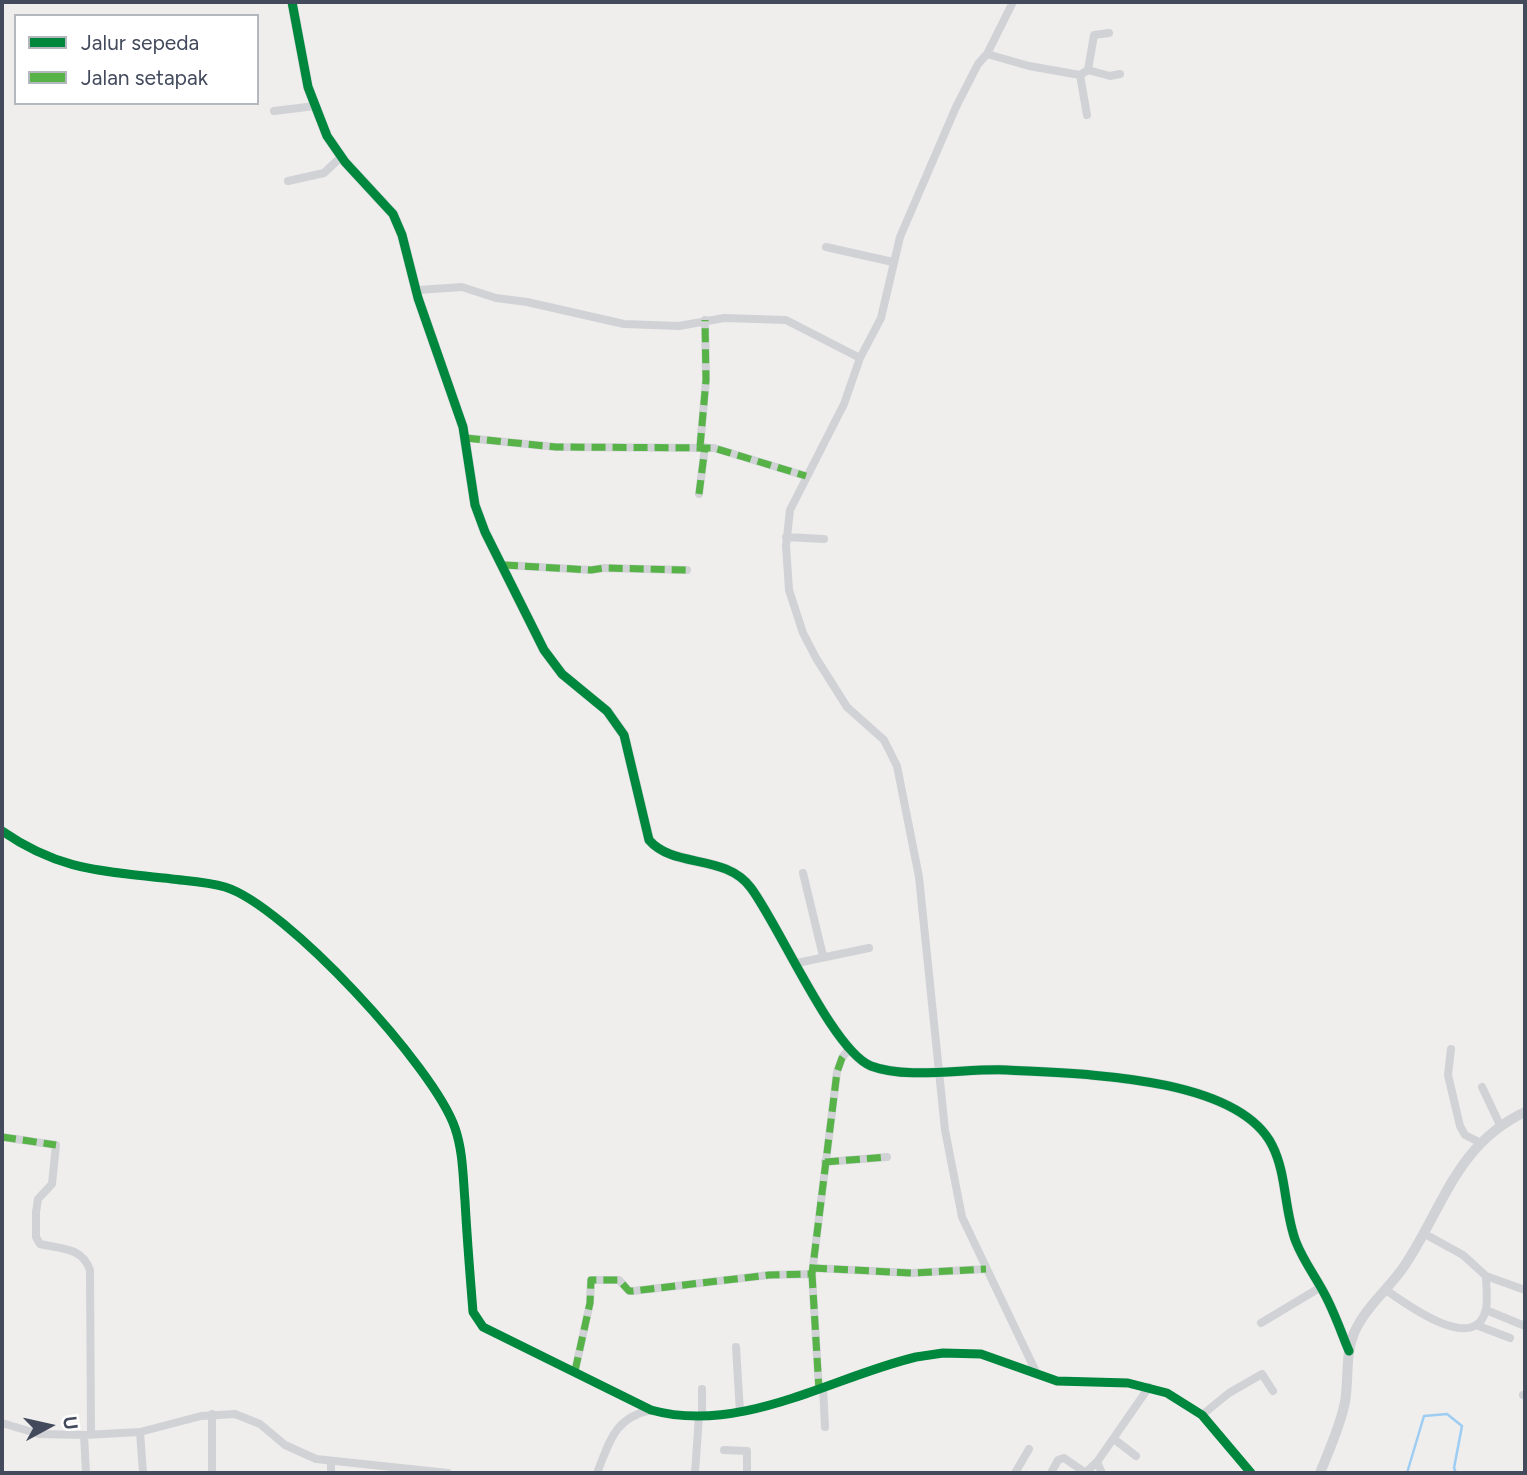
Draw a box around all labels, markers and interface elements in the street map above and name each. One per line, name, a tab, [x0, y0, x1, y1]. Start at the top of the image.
legend	[14, 14, 259, 105]
text: Jalur sepeda	[81, 30, 199, 55]
text: Jalan setapak	[81, 65, 208, 90]
north arrow	[14, 1391, 84, 1461]
text: U	[58, 1415, 83, 1431]

